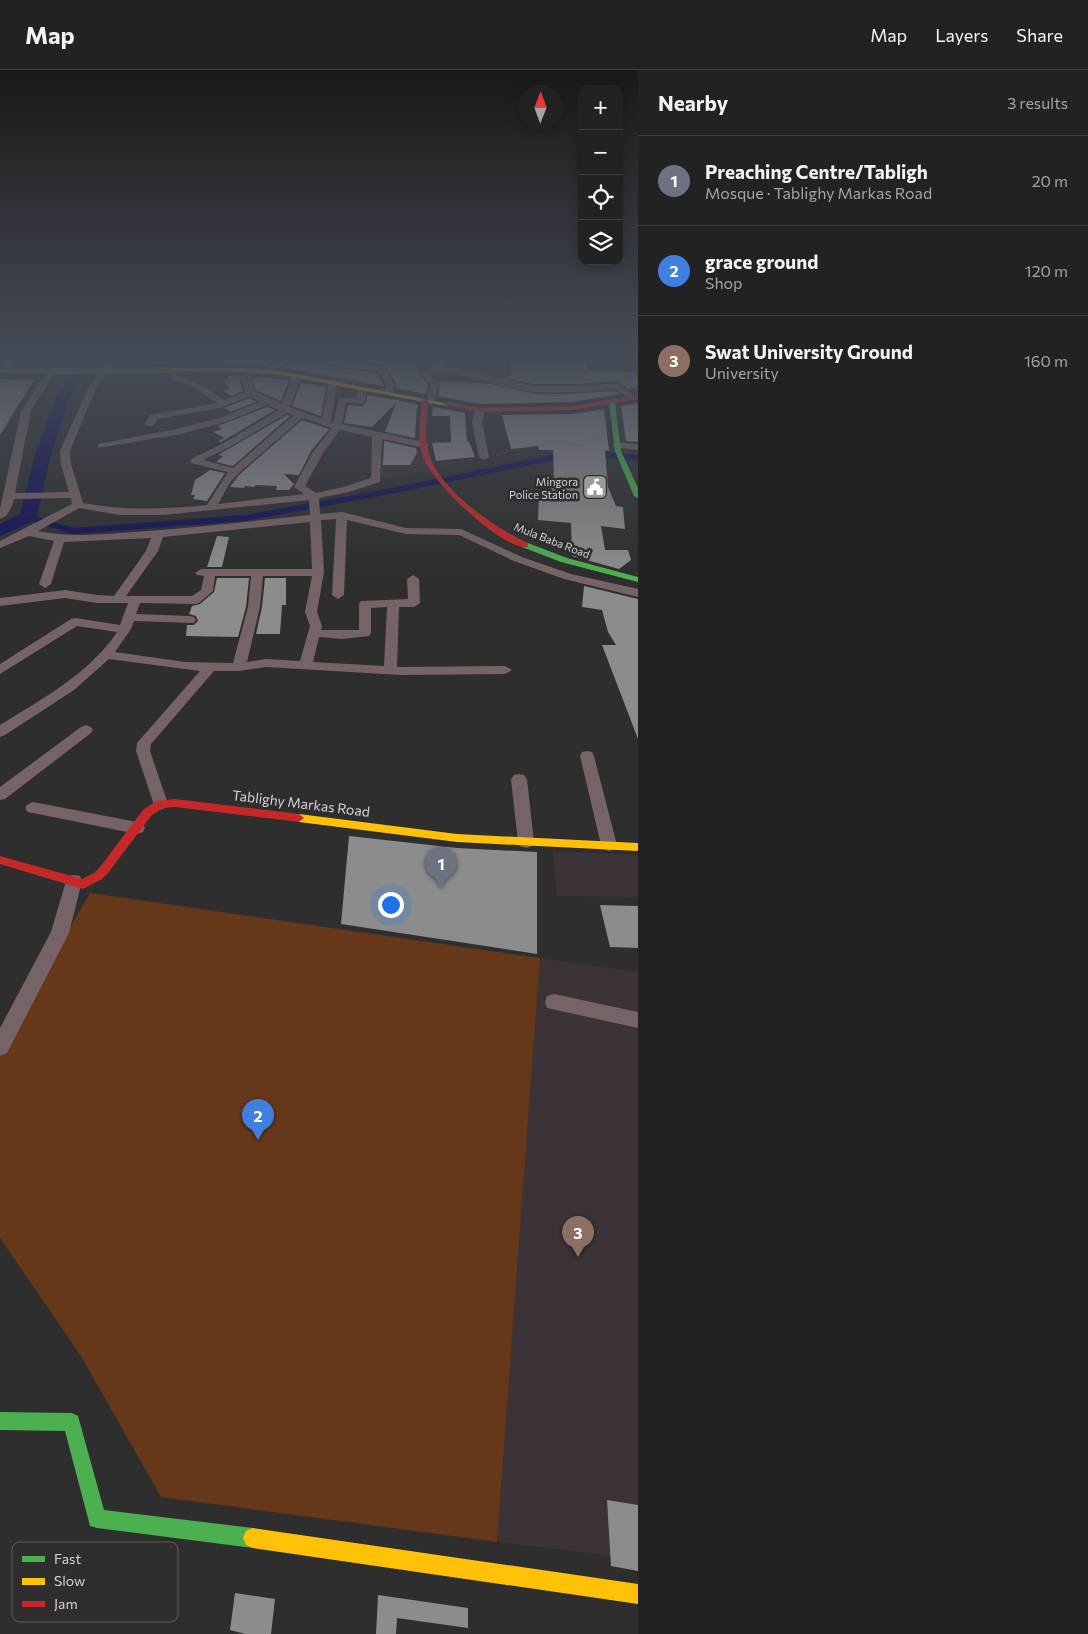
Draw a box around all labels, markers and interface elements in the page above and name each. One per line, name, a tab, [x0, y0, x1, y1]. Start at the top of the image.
text: Map	[25, 20, 75, 49]
text: Map	[870, 24, 907, 46]
text: Layers	[935, 24, 988, 46]
text: Share	[1016, 24, 1063, 46]
north arrow	[518, 85, 563, 130]
map controls	[578, 85, 623, 265]
button: +	[578, 85, 623, 130]
text: Nearby	[658, 90, 728, 115]
text: 3 results	[1007, 93, 1068, 112]
button: −	[578, 130, 623, 175]
text: Preaching Centre/Tabligh	[705, 160, 928, 183]
text: 1	[670, 171, 678, 190]
text: 20 m	[1032, 171, 1068, 190]
button: locate	[578, 175, 623, 220]
text: Mosque · Tablighy Markas Road	[705, 183, 932, 202]
button: layers	[578, 220, 623, 265]
text: grace ground	[705, 250, 818, 273]
text: 2	[669, 261, 679, 280]
text: 120 m	[1025, 261, 1068, 280]
text: Shop	[705, 273, 743, 292]
text: Swat University Ground	[705, 340, 913, 363]
text: 3	[669, 351, 679, 370]
text: 160 m	[1024, 351, 1068, 370]
text: University	[705, 363, 779, 382]
public building icon: Mingora Police Station	[582, 474, 608, 500]
place label: Mingora Police Station	[509, 475, 578, 501]
street label: Mula Baba Road	[512, 520, 592, 560]
street label: Tablighy Markas Road	[231, 786, 371, 820]
pin: 1	[425, 847, 457, 888]
your location	[378, 892, 404, 918]
pin: 2	[242, 1099, 274, 1140]
pin: 3	[562, 1216, 594, 1257]
legend	[12, 1542, 178, 1622]
text: Fast	[54, 1550, 81, 1567]
text: Slow	[54, 1572, 85, 1589]
text: Jam	[54, 1595, 78, 1612]

